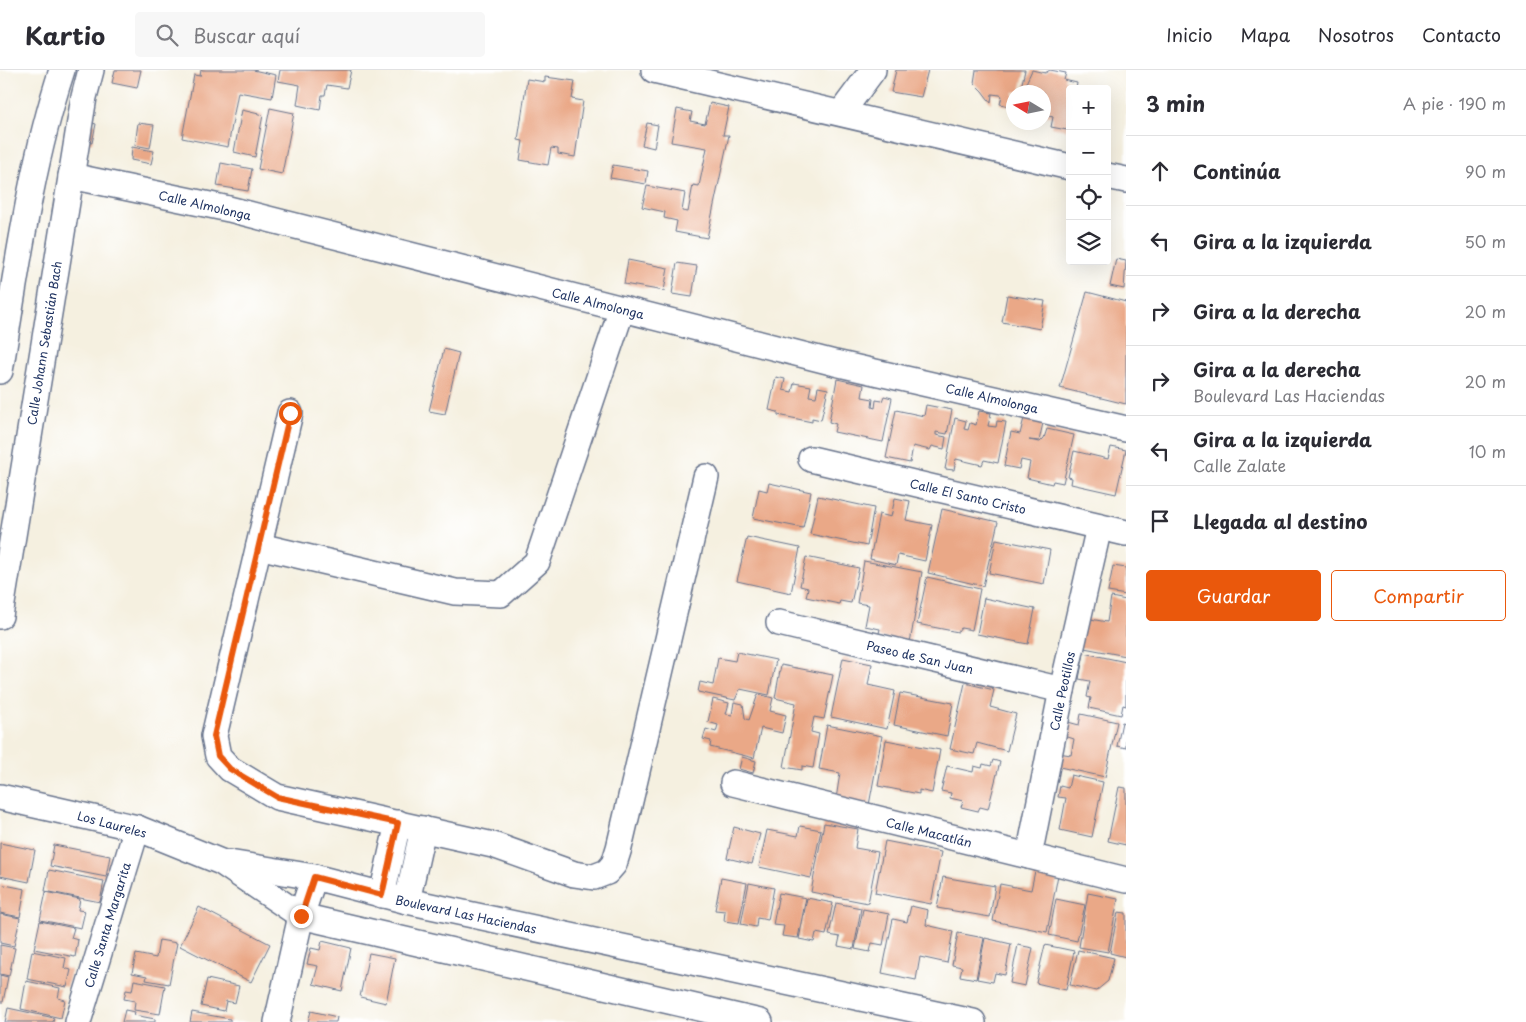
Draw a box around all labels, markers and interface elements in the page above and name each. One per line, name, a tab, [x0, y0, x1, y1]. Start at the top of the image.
search box	[135, 12, 485, 57]
text: Kartio	[25, 17, 105, 53]
icon: search	[153, 21, 181, 49]
text: Buscar aquí	[193, 21, 300, 49]
text: Inicio	[1166, 21, 1213, 48]
text: Mapa	[1241, 21, 1290, 48]
text: Nosotros	[1318, 21, 1394, 48]
text: Contacto	[1422, 21, 1501, 48]
north arrow	[1006, 85, 1051, 130]
map controls	[1066, 85, 1111, 265]
button: +	[1066, 85, 1111, 130]
text: 3 min	[1146, 87, 1205, 119]
text: A pie · 190 m	[1403, 91, 1506, 115]
button: −	[1066, 130, 1111, 175]
icon: ahead	[1146, 157, 1174, 185]
text: Continúa	[1193, 157, 1281, 185]
text: 90 m	[1465, 159, 1506, 183]
button: locate	[1066, 175, 1111, 220]
street label: Calle Almolonga	[157, 186, 254, 225]
button: layers	[1066, 220, 1111, 265]
icon: left	[1146, 227, 1174, 255]
text: Gira a la izquierda	[1193, 227, 1372, 255]
text: 50 m	[1465, 229, 1506, 253]
street label: Calle Johann Sebastián Bach	[22, 260, 66, 426]
street label: Calle Almolonga	[550, 283, 647, 323]
icon: right	[1146, 297, 1174, 325]
text: Gira a la derecha	[1193, 297, 1361, 325]
text: 20 m	[1465, 299, 1506, 323]
text: Gira a la derecha	[1193, 355, 1361, 383]
icon: right	[1146, 367, 1174, 395]
text: 20 m	[1465, 369, 1506, 393]
street label: Calle Almolonga	[944, 379, 1041, 418]
text: Boulevard Las Haciendas	[1193, 383, 1385, 407]
route start	[279, 402, 302, 425]
text: Gira a la izquierda	[1193, 425, 1372, 453]
icon: left	[1146, 437, 1174, 465]
text: 10 m	[1469, 439, 1506, 463]
text: Calle Zalate	[1193, 453, 1286, 477]
street label: Calle El Santo Cristo	[908, 474, 1028, 518]
icon: arrive	[1146, 507, 1174, 535]
text: Llegada al destino	[1193, 507, 1367, 535]
button: Guardar	[1146, 570, 1321, 621]
button: Compartir	[1331, 570, 1506, 621]
street label: Paseo de San Juan	[864, 636, 976, 678]
street label: Calle Peotillos	[1045, 649, 1079, 732]
street label: Los Laureles	[75, 806, 149, 842]
street label: Calle Macatlán	[884, 813, 974, 851]
street label: Calle Santa Margarita	[79, 860, 135, 990]
street label: Boulevard Las Haciendas	[394, 890, 538, 938]
route end	[290, 905, 313, 928]

